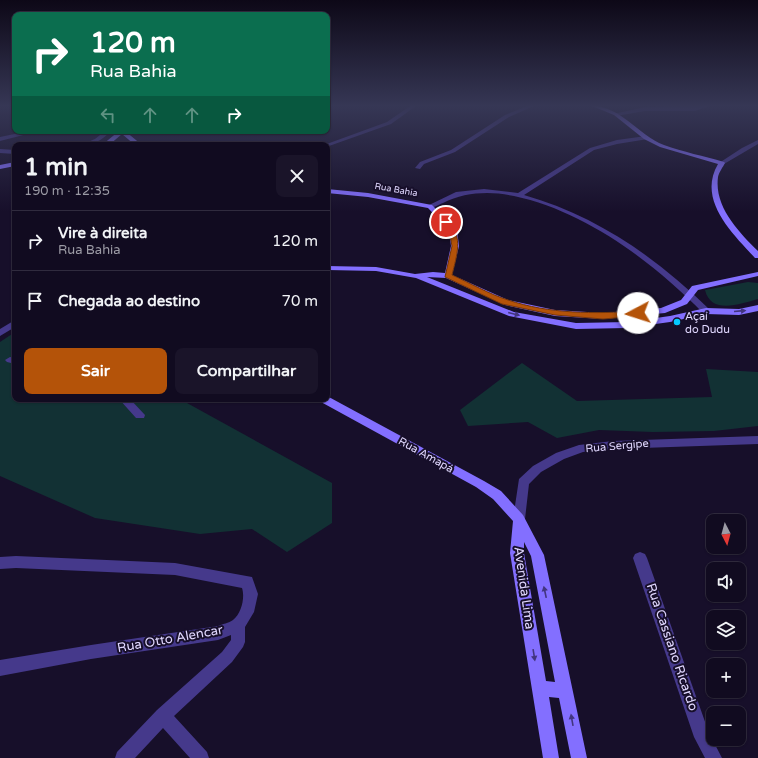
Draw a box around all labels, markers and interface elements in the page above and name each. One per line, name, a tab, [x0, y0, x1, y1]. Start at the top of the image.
text: 120 m	[90, 26, 176, 60]
icon: right	[24, 28, 76, 80]
text: Rua Bahia	[90, 60, 177, 82]
icon: left	[97, 104, 119, 126]
icon: ahead	[139, 104, 161, 126]
icon: ahead	[181, 104, 203, 126]
icon: right	[223, 104, 245, 126]
text: 1 min	[24, 153, 88, 182]
button: close	[276, 155, 318, 197]
street label: Rua Bahia	[374, 181, 418, 199]
text: 190 m · 12:35	[24, 183, 110, 199]
pin	[429, 205, 463, 239]
icon: arrive	[435, 211, 457, 233]
text: Vire à direita	[58, 224, 147, 242]
icon: right	[24, 230, 46, 252]
text: 120 m	[272, 232, 318, 250]
text: Rua Bahia	[58, 242, 121, 258]
icon: arrive	[24, 290, 46, 312]
text: Chegada ao destino	[58, 292, 200, 310]
text: 70 m	[281, 292, 318, 310]
position arrow	[617, 292, 659, 334]
one-way arrow	[734, 308, 746, 315]
place label: Açaí do Dudu	[685, 310, 730, 336]
one-way arrow	[508, 312, 521, 318]
marker: Açaí do Dudu	[672, 317, 682, 327]
button: Sair	[24, 348, 167, 394]
button: Compartilhar	[175, 348, 318, 394]
street label: Rua Amapá	[396, 434, 456, 476]
street label: Rua Sergipe	[585, 437, 649, 455]
north arrow	[706, 514, 746, 554]
map controls	[706, 514, 746, 746]
street label: Avenida Lima	[510, 546, 538, 630]
button: sound	[706, 562, 746, 602]
street label: Rua Cassiano Ricardo	[643, 581, 701, 713]
one-way arrow	[542, 586, 548, 599]
button: layers	[706, 610, 746, 650]
street label: Rua Otto Alencar	[116, 622, 224, 656]
one-way arrow	[531, 649, 537, 661]
button: +	[706, 658, 746, 698]
button: −	[706, 706, 746, 746]
one-way arrow	[569, 714, 575, 726]

